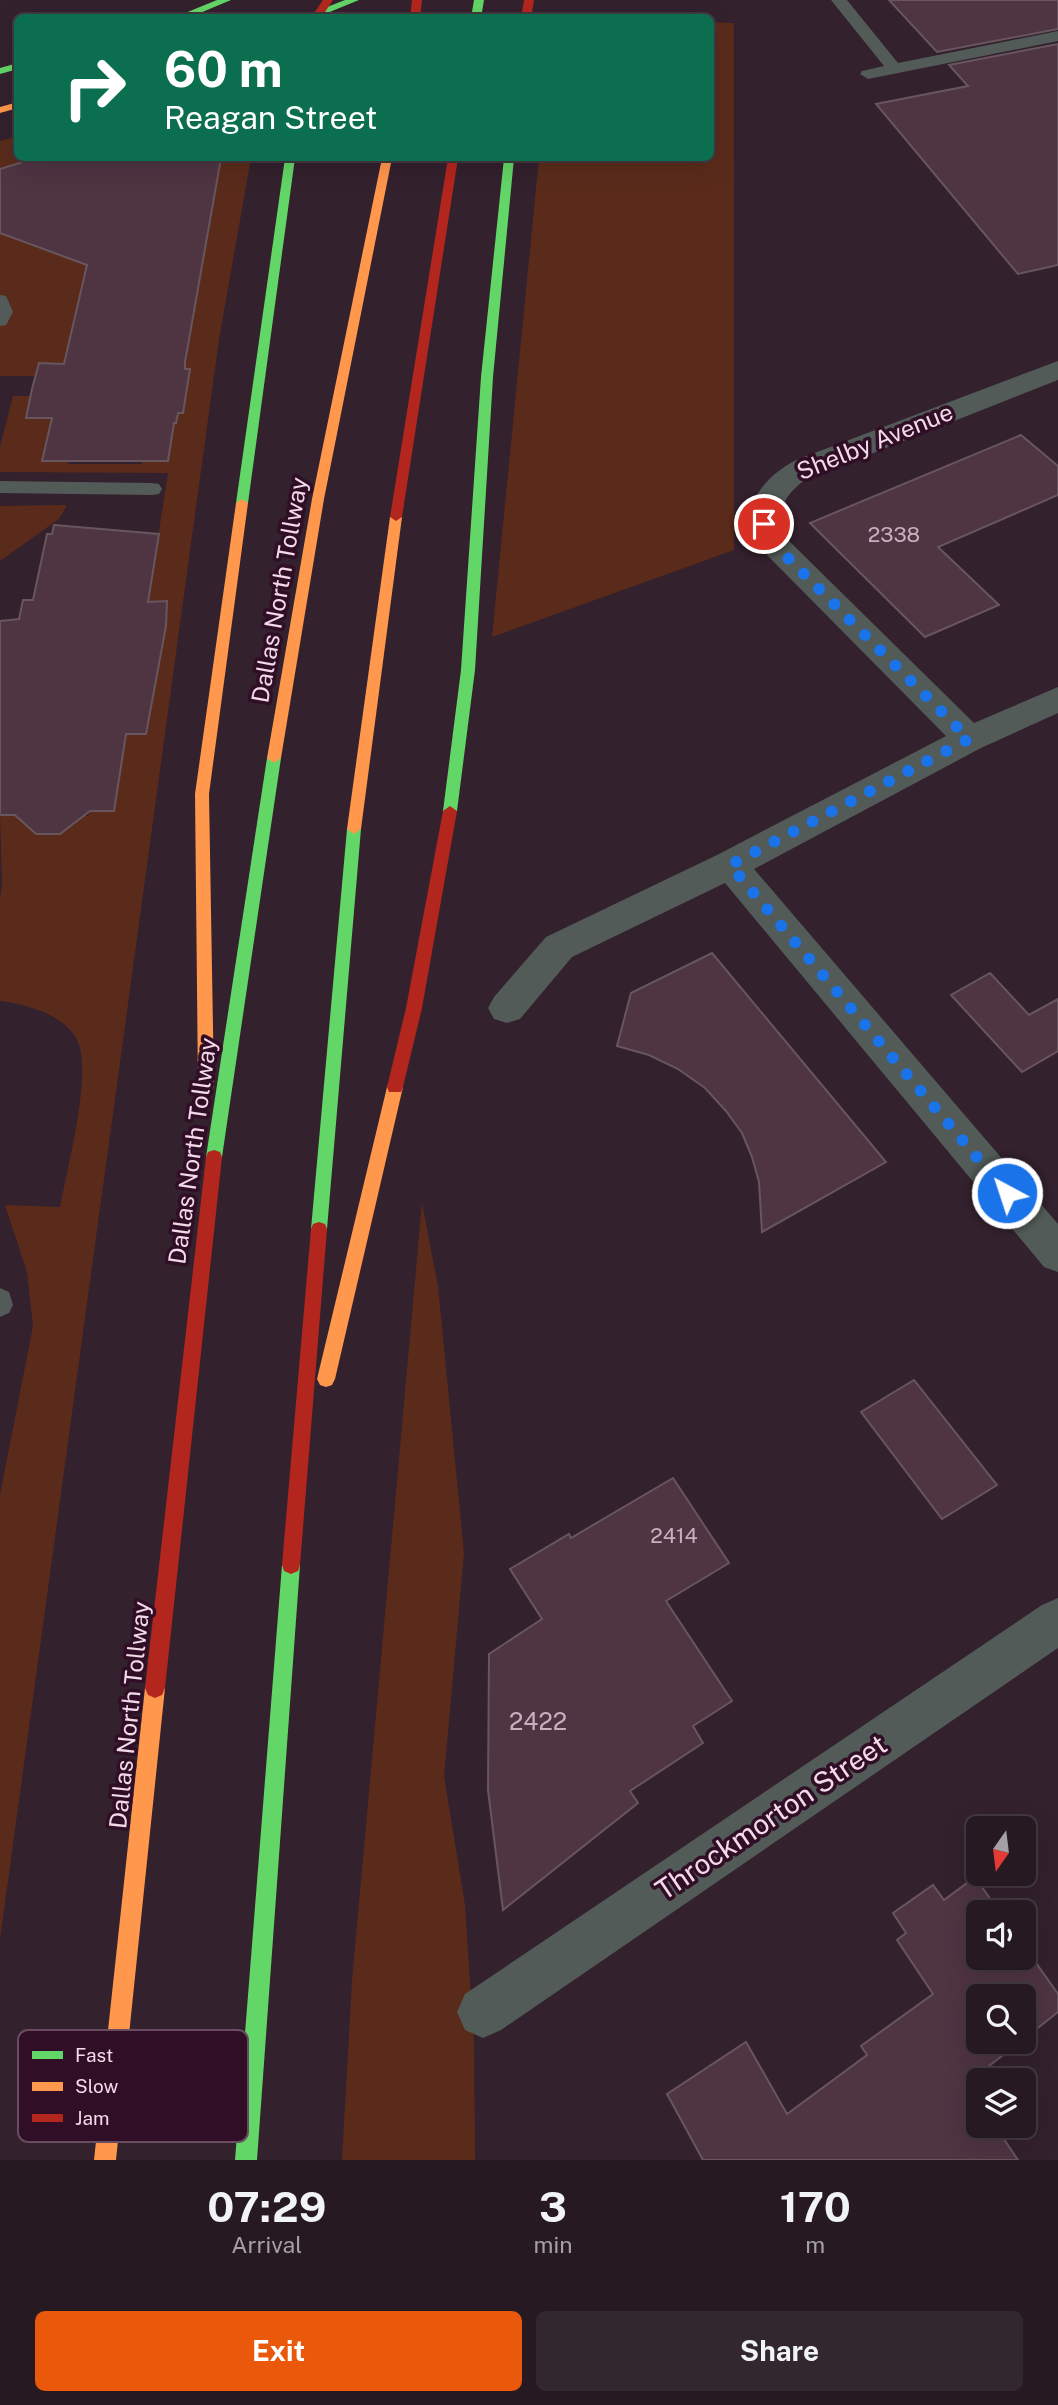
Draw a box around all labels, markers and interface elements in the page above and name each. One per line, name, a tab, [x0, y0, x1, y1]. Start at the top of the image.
text: 60 m	[164, 40, 283, 98]
icon: right	[49, 42, 140, 133]
text: Reagan Street	[164, 99, 378, 136]
street label: Shelby Avenue	[792, 397, 957, 485]
street label: Dallas North Tollway	[245, 475, 313, 705]
pin	[734, 494, 794, 554]
icon: arrive	[745, 505, 783, 543]
house number: 2338	[868, 522, 920, 547]
street label: Dallas North Tollway	[162, 1036, 222, 1266]
position arrow	[970, 1156, 1044, 1230]
house number: 2414	[650, 1523, 698, 1548]
street label: Dallas North Tollway	[103, 1600, 155, 1830]
house number: 2422	[509, 1707, 567, 1735]
street label: Throckmorton Street	[649, 1727, 893, 1906]
north arrow	[966, 1816, 1036, 1886]
map controls	[966, 1816, 1036, 2138]
button: sound	[966, 1900, 1036, 1970]
button: search	[966, 1984, 1036, 2054]
legend	[18, 2030, 248, 2142]
text: Fast	[75, 2044, 113, 2066]
button: layers	[966, 2068, 1036, 2138]
text: Slow	[75, 2075, 119, 2097]
text: Jam	[75, 2107, 109, 2129]
text: 07:29	[207, 2182, 326, 2231]
text: 3	[539, 2182, 567, 2231]
text: 170	[780, 2182, 851, 2231]
text: Arrival	[231, 2231, 302, 2258]
text: min	[534, 2231, 573, 2258]
text: m	[805, 2231, 825, 2258]
button: Exit	[35, 2311, 522, 2391]
button: Share	[536, 2311, 1023, 2391]

